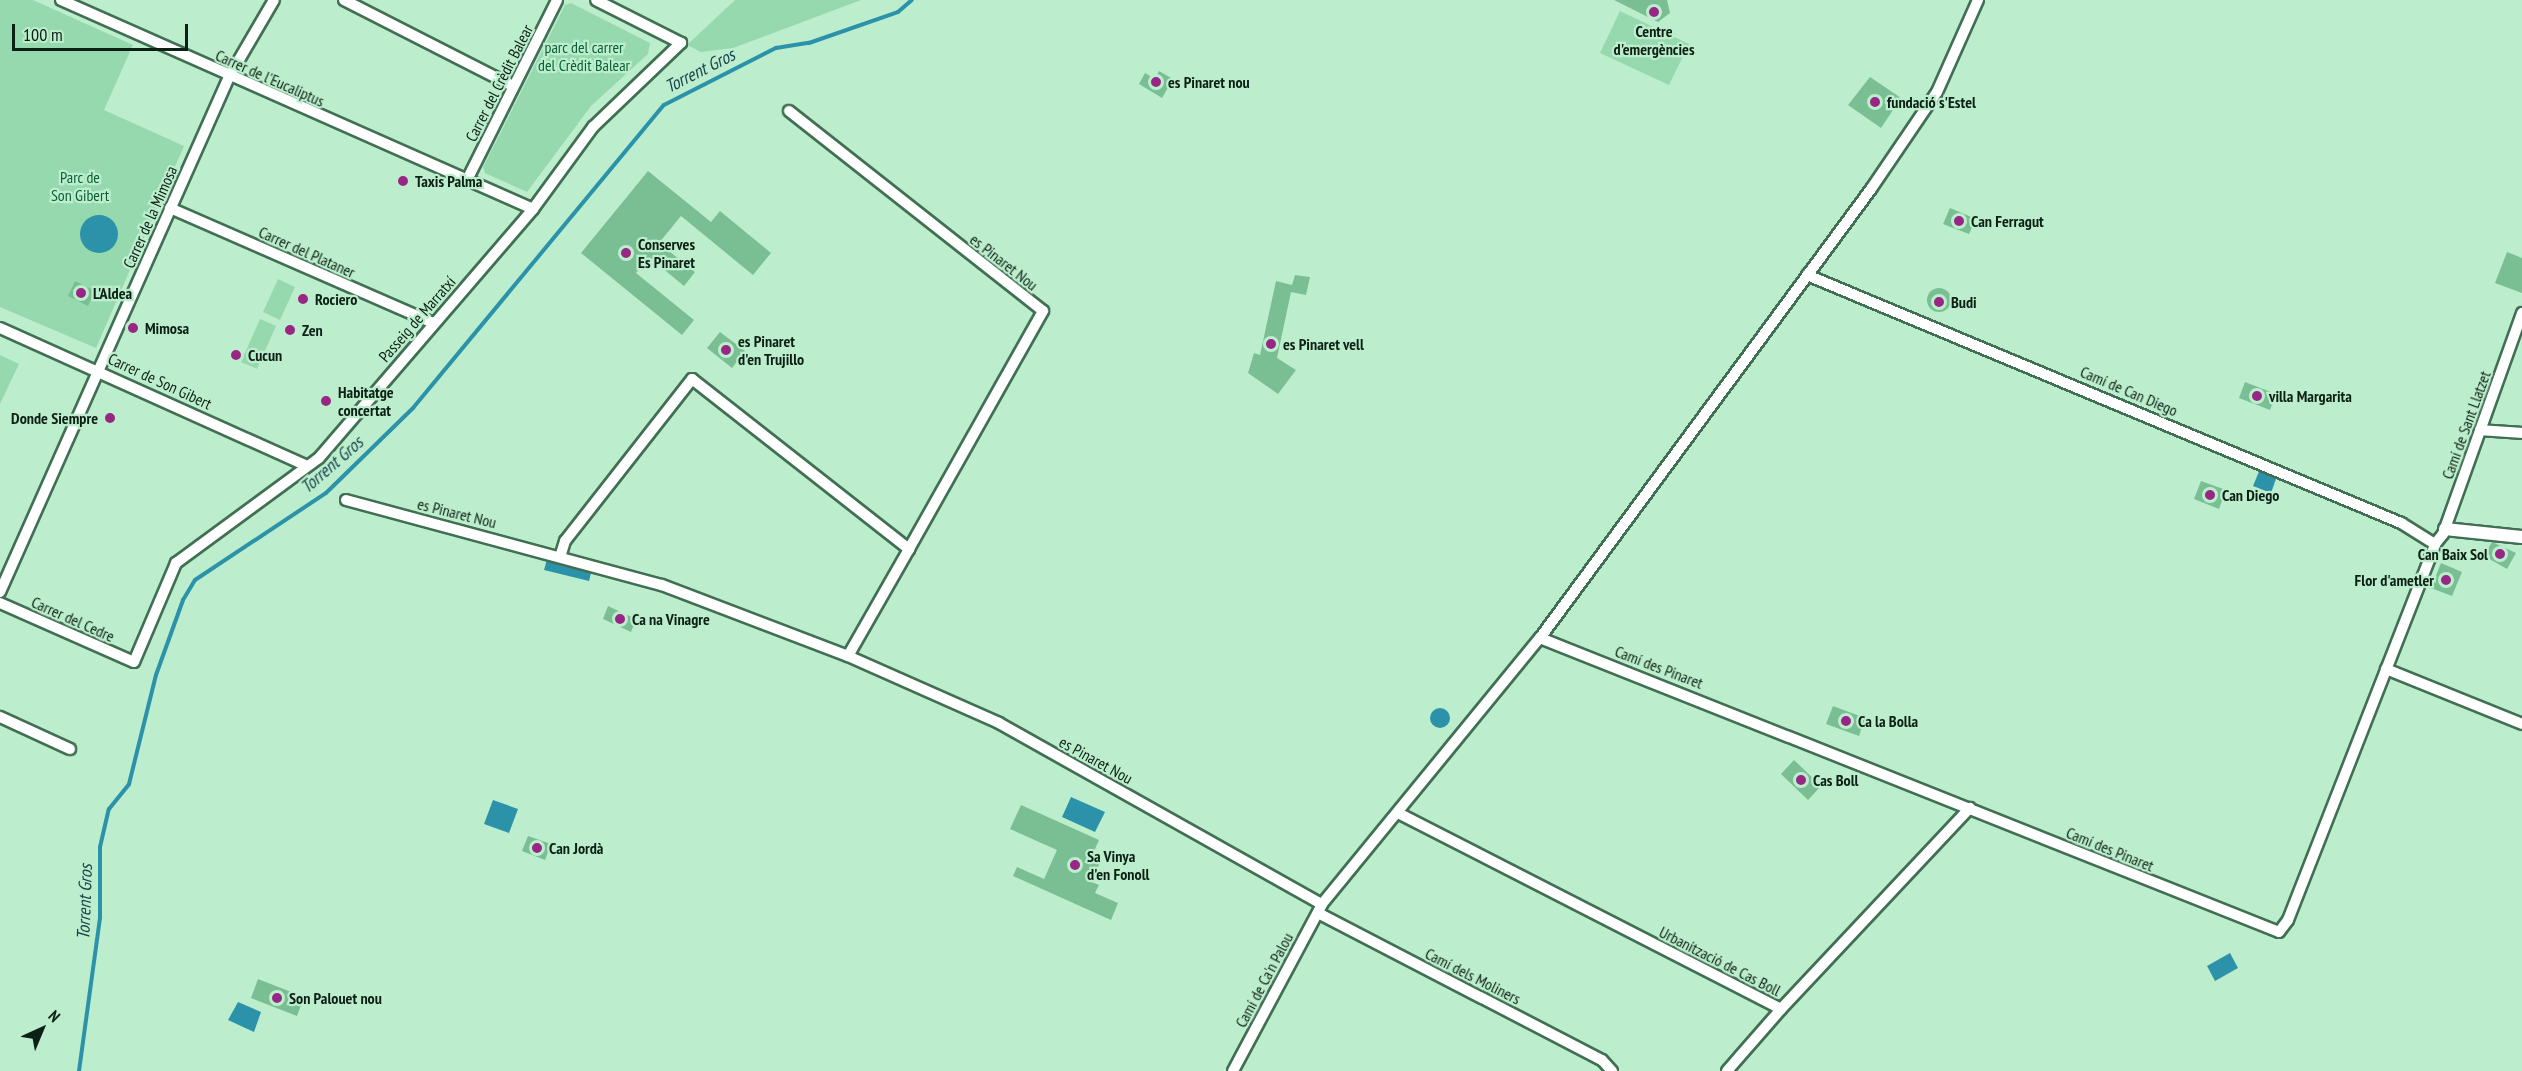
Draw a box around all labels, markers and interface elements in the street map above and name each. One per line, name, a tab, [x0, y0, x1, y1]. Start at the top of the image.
marker: Centre d'emergències	[1647, 5, 1661, 19]
scale bar	[15, 12, 190, 50]
street label: Carrer del Crèdit Balear	[461, 21, 537, 145]
place label: Centre d'emergències	[1614, 21, 1694, 59]
text: 100 m	[23, 23, 63, 46]
park label: parc del carrer del Crèdit Balear	[538, 37, 630, 75]
water label: Torrent Gros	[661, 44, 739, 98]
street label: Carrer de l'Eucaliptus	[213, 45, 327, 111]
place label: es Pinaret nou	[1168, 72, 1250, 92]
marker: es Pinaret nou	[1149, 75, 1163, 89]
place label: fundació s'Estel	[1887, 92, 1976, 112]
marker: fundació s'Estel	[1868, 95, 1882, 109]
street label: Carrer de la Mimosa	[119, 163, 181, 271]
park label: Parc de Son Gibert	[51, 167, 109, 205]
place label: Taxis Palma	[415, 171, 482, 191]
marker: Taxis Palma	[396, 174, 410, 188]
place label: Can Ferragut	[1971, 211, 2044, 231]
marker: Can Ferragut	[1952, 214, 1966, 228]
street label: Carrer del Plataner	[256, 222, 358, 282]
street label: es Pinaret Nou	[966, 230, 1042, 294]
place label: Conserves Es Pinaret	[638, 234, 695, 272]
marker: Conserves Es Pinaret	[619, 246, 633, 260]
street label: Passeig de Marratxí	[375, 272, 459, 366]
place label: L'Aldea	[93, 283, 132, 303]
marker: L'Aldea	[74, 286, 88, 300]
place label: Rociero	[315, 289, 357, 309]
marker: Rociero	[296, 292, 310, 306]
place label: Budi	[1951, 292, 1977, 312]
marker: Budi	[1932, 295, 1946, 309]
place label: Mimosa	[145, 318, 189, 338]
place label: Zen	[302, 320, 323, 340]
marker: Mimosa	[126, 321, 140, 335]
marker: Zen	[283, 323, 297, 337]
place label: es Pinaret d'en Trujillo	[738, 331, 805, 369]
place label: es Pinaret vell	[1283, 334, 1364, 354]
marker: es Pinaret vell	[1264, 337, 1278, 351]
marker: es Pinaret d'en Trujillo	[719, 343, 733, 357]
place label: Cucun	[248, 345, 282, 365]
marker: Cucun	[229, 348, 243, 362]
street label: Carrer de Son Gibert	[105, 349, 215, 413]
street label: Camí de Can Diego	[2077, 362, 2181, 420]
street label: Camí de Sant Llatzet	[2438, 368, 2494, 482]
place label: Habitatge concertat	[338, 382, 394, 420]
place label: villa Margarita	[2269, 386, 2352, 406]
marker: villa Margarita	[2250, 389, 2264, 403]
marker: Habitatge concertat	[319, 394, 333, 408]
place label: Donde Siempre	[11, 408, 98, 428]
marker: Donde Siempre	[103, 411, 117, 425]
water label: Torrent Gros	[296, 432, 368, 498]
place label: Can Diego	[2222, 485, 2279, 505]
marker: Can Diego	[2203, 488, 2217, 502]
street label: es Pinaret Nou	[415, 494, 499, 532]
place label: Can Baix Sol	[2417, 544, 2488, 564]
marker: Can Baix Sol	[2493, 547, 2507, 561]
place label: Flor d'ametler	[2355, 570, 2434, 590]
marker: Flor d'ametler	[2439, 573, 2453, 587]
street label: Carrer del Cedre	[29, 592, 117, 646]
place label: Ca na Vinagre	[632, 609, 710, 629]
marker: Ca na Vinagre	[613, 612, 627, 626]
street label: Camí des Pinaret	[1612, 641, 1706, 693]
place label: Ca la Bolla	[1858, 711, 1918, 731]
marker: Ca la Bolla	[1839, 714, 1853, 728]
street label: es Pinaret Nou	[1056, 732, 1136, 788]
place label: Cas Boll	[1813, 770, 1858, 790]
marker: Cas Boll	[1794, 773, 1808, 787]
street label: Camí des Pinaret	[2063, 823, 2157, 875]
place label: Can Jordà	[549, 838, 603, 858]
marker: Can Jordà	[530, 841, 544, 855]
place label: Sa Vinya d'en Fonoll	[1087, 846, 1149, 884]
marker: Sa Vinya d'en Fonoll	[1068, 858, 1082, 872]
water label: Torrent Gros	[73, 864, 97, 940]
street label: Urbanització de Cas Boll	[1656, 922, 1784, 1000]
street label: Camí de Ca'n Palou	[1231, 929, 1297, 1031]
street label: Camí dels Moliners	[1422, 944, 1524, 1008]
place label: Son Palouet nou	[289, 988, 382, 1008]
marker: Son Palouet nou	[270, 991, 284, 1005]
north arrow	[12, 999, 72, 1059]
text: N	[44, 1006, 65, 1026]

